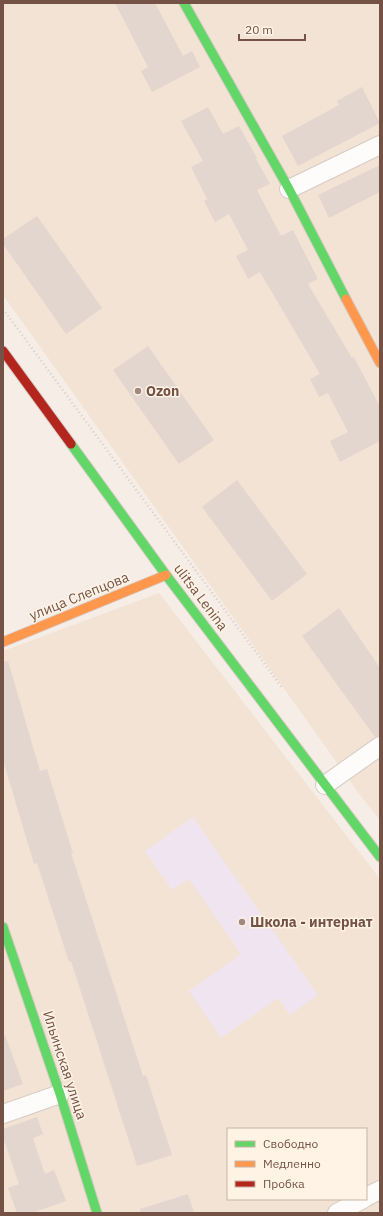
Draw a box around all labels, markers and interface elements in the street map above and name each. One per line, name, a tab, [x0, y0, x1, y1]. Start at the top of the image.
scale bar	[239, 16, 305, 42]
text: 20 m	[245, 22, 273, 37]
place label: Ozon	[146, 382, 179, 400]
marker: Ozon	[133, 386, 143, 396]
street label: ulitsa Lenina	[170, 560, 232, 634]
street label: улица Слепцова	[27, 568, 132, 624]
place label: Школа - интернат	[250, 913, 373, 931]
marker: Школа - интернат	[237, 917, 247, 927]
street label: Ильинская улица	[39, 1008, 91, 1122]
legend	[227, 1128, 367, 1200]
text: Свободно	[263, 1136, 319, 1151]
text: Медленно	[263, 1156, 321, 1171]
text: Пробка	[263, 1176, 305, 1191]

